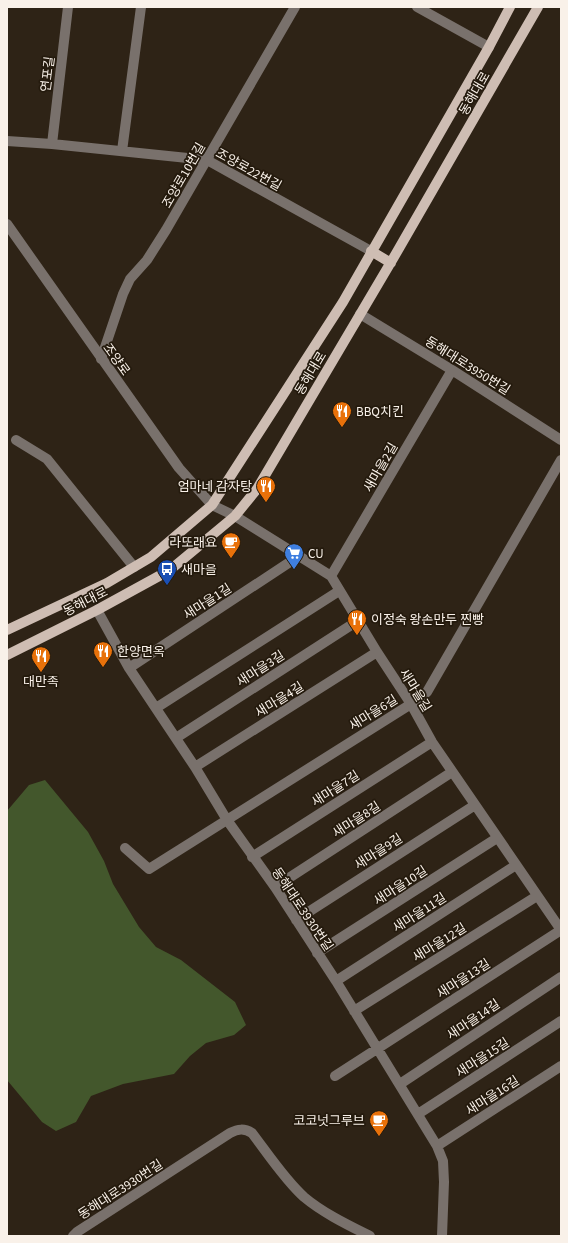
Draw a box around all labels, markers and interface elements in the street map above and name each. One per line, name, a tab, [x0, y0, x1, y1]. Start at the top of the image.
street label: 연포길	[37, 55, 59, 93]
street label: 동해대로	[455, 68, 495, 119]
street label: 조양로10번길	[158, 140, 210, 211]
street label: 조양로22번길	[212, 144, 285, 195]
street label: 동해대로3950번길	[421, 332, 514, 399]
street label: 조양로	[98, 340, 134, 379]
street label: 동해대로	[291, 348, 331, 399]
restaurant icon: BBQ치킨	[331, 400, 353, 428]
place label: BBQ치킨	[356, 403, 404, 421]
street label: 새마을2길	[359, 439, 402, 496]
restaurant icon: 엄마네 감자탕	[255, 475, 277, 503]
place label: 엄마네 감자탕	[178, 478, 252, 496]
cafe icon: 라또래요	[220, 531, 242, 559]
place label: 라또래요	[169, 534, 217, 552]
supermarket icon: CU	[283, 542, 305, 570]
place label: CU	[308, 545, 324, 563]
bus stop icon: 새마을	[156, 558, 178, 586]
place label: 새마을	[181, 561, 217, 579]
street label: 새마을1길	[180, 580, 235, 624]
street label: 동해대로	[60, 583, 111, 621]
restaurant icon: 이정숙 왕손만두 찐빵	[346, 608, 368, 636]
place label: 이정숙 왕손만두 찐빵	[371, 611, 484, 629]
restaurant icon: 한양면옥	[92, 640, 114, 668]
place label: 한양면옥	[117, 643, 165, 661]
restaurant icon: 대만족	[30, 645, 52, 673]
street label: 새마을3길	[233, 647, 288, 691]
street label: 새마을길	[395, 665, 435, 716]
place label: 대만족	[23, 673, 59, 691]
street label: 새마을4길	[252, 678, 307, 722]
street label: 새마을6길	[346, 691, 401, 735]
street label: 새마을7길	[308, 767, 363, 811]
street label: 새마을8길	[329, 798, 384, 842]
street label: 새마을9길	[351, 830, 406, 874]
street label: 새마을10길	[370, 862, 431, 910]
street label: 동해대로3930번길	[267, 864, 337, 955]
street label: 새마을11길	[389, 889, 450, 937]
street label: 새마을12길	[409, 919, 470, 967]
street label: 새마을13길	[433, 955, 494, 1003]
street label: 새마을14길	[443, 995, 504, 1044]
street label: 새마을15길	[452, 1034, 513, 1082]
street label: 새마을16길	[462, 1072, 523, 1120]
cafe icon: 코코넛그루브	[368, 1109, 390, 1137]
place label: 코코넛그루브	[293, 1112, 365, 1130]
street label: 동해대로3930번길	[75, 1156, 166, 1224]

